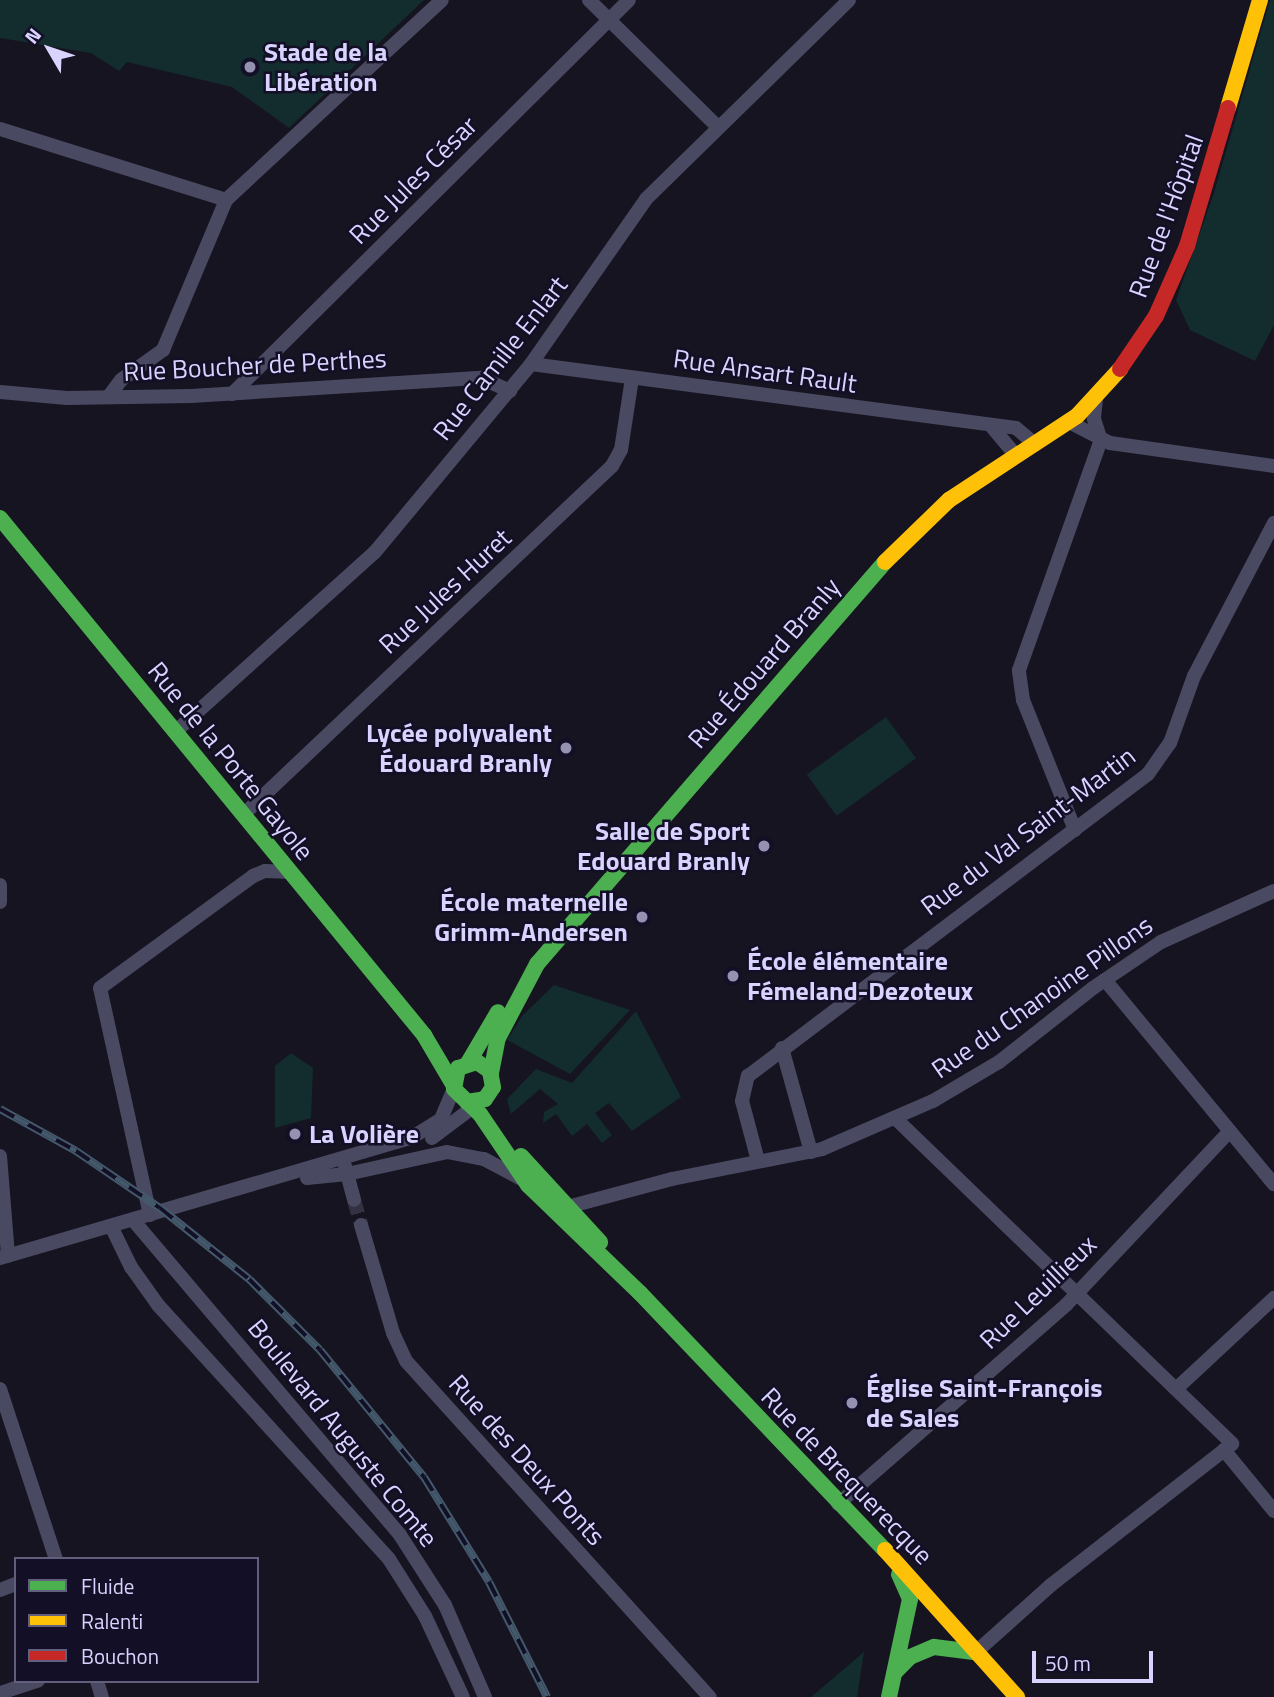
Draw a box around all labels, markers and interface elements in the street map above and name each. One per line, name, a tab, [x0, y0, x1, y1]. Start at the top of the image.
north arrow	[14, 14, 84, 84]
text: N	[17, 21, 48, 50]
place label: Stade de la Libération	[264, 36, 388, 98]
marker: Stade de la Libération	[242, 59, 258, 75]
street label: Rue Jules César	[343, 110, 483, 250]
street label: Rue de l'Hôpital	[1122, 130, 1210, 302]
street label: Rue Camille Enlart	[426, 270, 574, 446]
street label: Rue Boucher de Perthes	[123, 343, 387, 387]
street label: Rue Ansart Rault	[671, 343, 859, 399]
street label: Rue Jules Huret	[373, 522, 517, 660]
street label: Rue Édouard Branly	[681, 571, 847, 755]
street label: Rue de la Porte Gayole	[141, 656, 321, 866]
place label: Lycée polyvalent Édouard Branly	[366, 717, 552, 778]
marker: Lycée polyvalent Édouard Branly	[558, 740, 574, 756]
street label: Rue du Val Saint-Martin	[915, 740, 1141, 922]
place label: Salle de Sport Edouard Branly	[577, 815, 750, 876]
marker: Salle de Sport Edouard Branly	[756, 838, 772, 854]
place label: École maternelle Grimm-Andersen	[434, 886, 628, 948]
marker: École maternelle Grimm-Andersen	[634, 909, 650, 925]
street label: Rue du Chanoine Pillons	[926, 909, 1158, 1085]
place label: École élémentaire Fémeland-Dezoteux	[747, 945, 973, 1006]
marker: École élémentaire Fémeland-Dezoteux	[725, 968, 741, 984]
place label: La Volière	[309, 1118, 419, 1150]
marker: La Volière	[287, 1126, 303, 1142]
street label: Rue Leuillieux	[973, 1229, 1103, 1355]
street label: Boulevard Auguste Comte	[242, 1313, 444, 1553]
street label: Rue des Deux Ponts	[442, 1368, 612, 1552]
place label: Église Saint-François de Sales	[866, 1372, 1103, 1434]
street label: Rue de Brequerecque	[755, 1381, 939, 1571]
marker: Église Saint-François de Sales	[844, 1395, 860, 1411]
legend	[14, 1557, 259, 1683]
text: Fluide	[81, 1570, 134, 1602]
text: Ralenti	[81, 1605, 143, 1637]
scale bar	[1036, 1638, 1157, 1682]
text: Bouchon	[81, 1640, 159, 1672]
text: 50 m	[1045, 1647, 1091, 1679]

